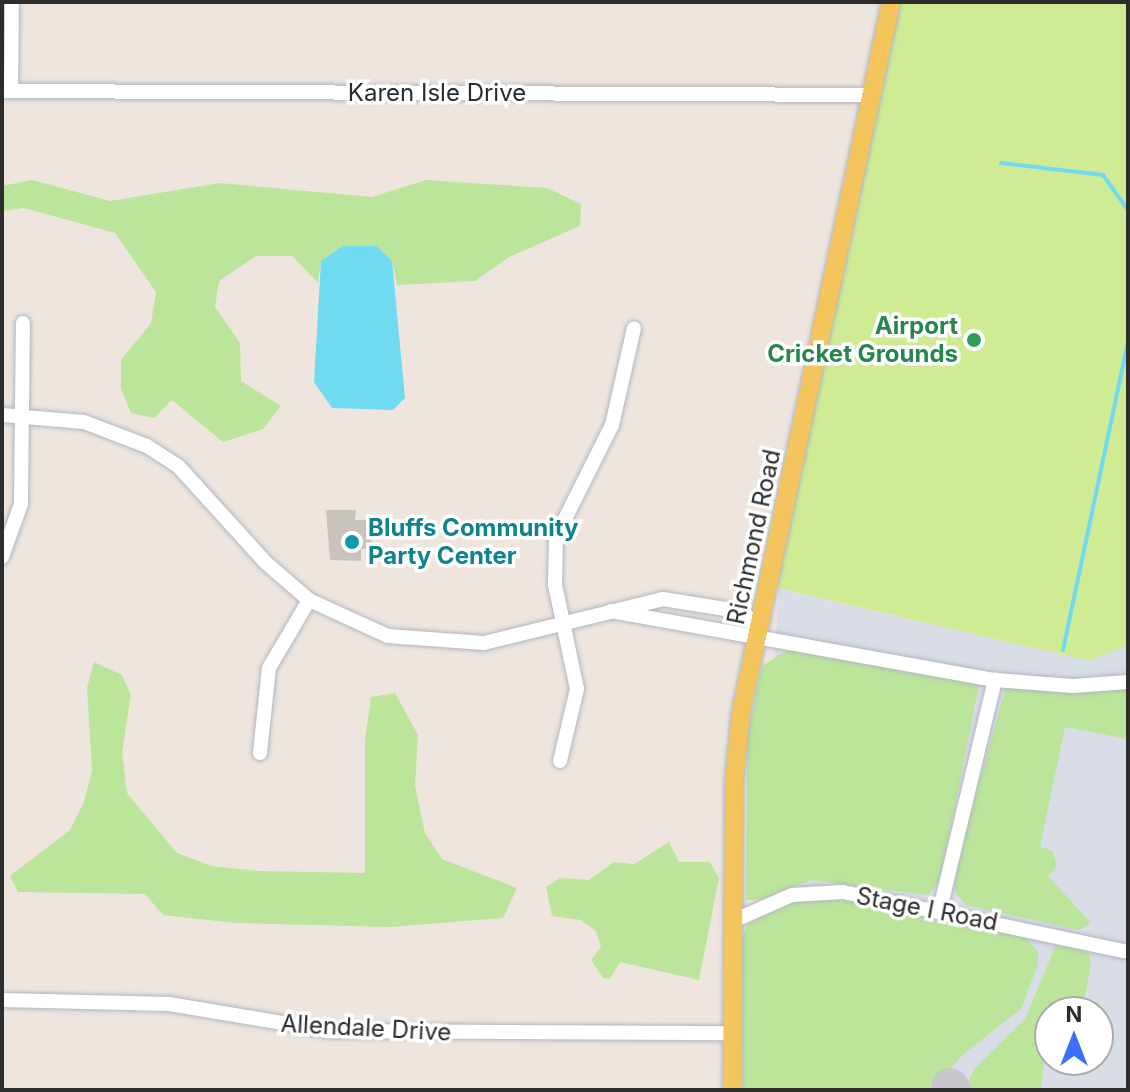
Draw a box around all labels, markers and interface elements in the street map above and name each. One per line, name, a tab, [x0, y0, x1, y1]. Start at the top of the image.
street label: Karen Isle Drive	[348, 79, 526, 107]
place label: Airport Cricket Grounds	[767, 312, 958, 368]
marker: Airport Cricket Grounds	[965, 331, 983, 349]
street label: Richmond Road	[721, 447, 787, 627]
place label: Bluffs Community Party Center	[368, 514, 579, 570]
marker: Bluffs Community Party Center	[343, 533, 361, 551]
street label: Stage I Road	[854, 881, 1000, 937]
north arrow	[1034, 996, 1114, 1076]
text: N	[1066, 1001, 1082, 1027]
street label: Allendale Drive	[280, 1009, 452, 1047]

